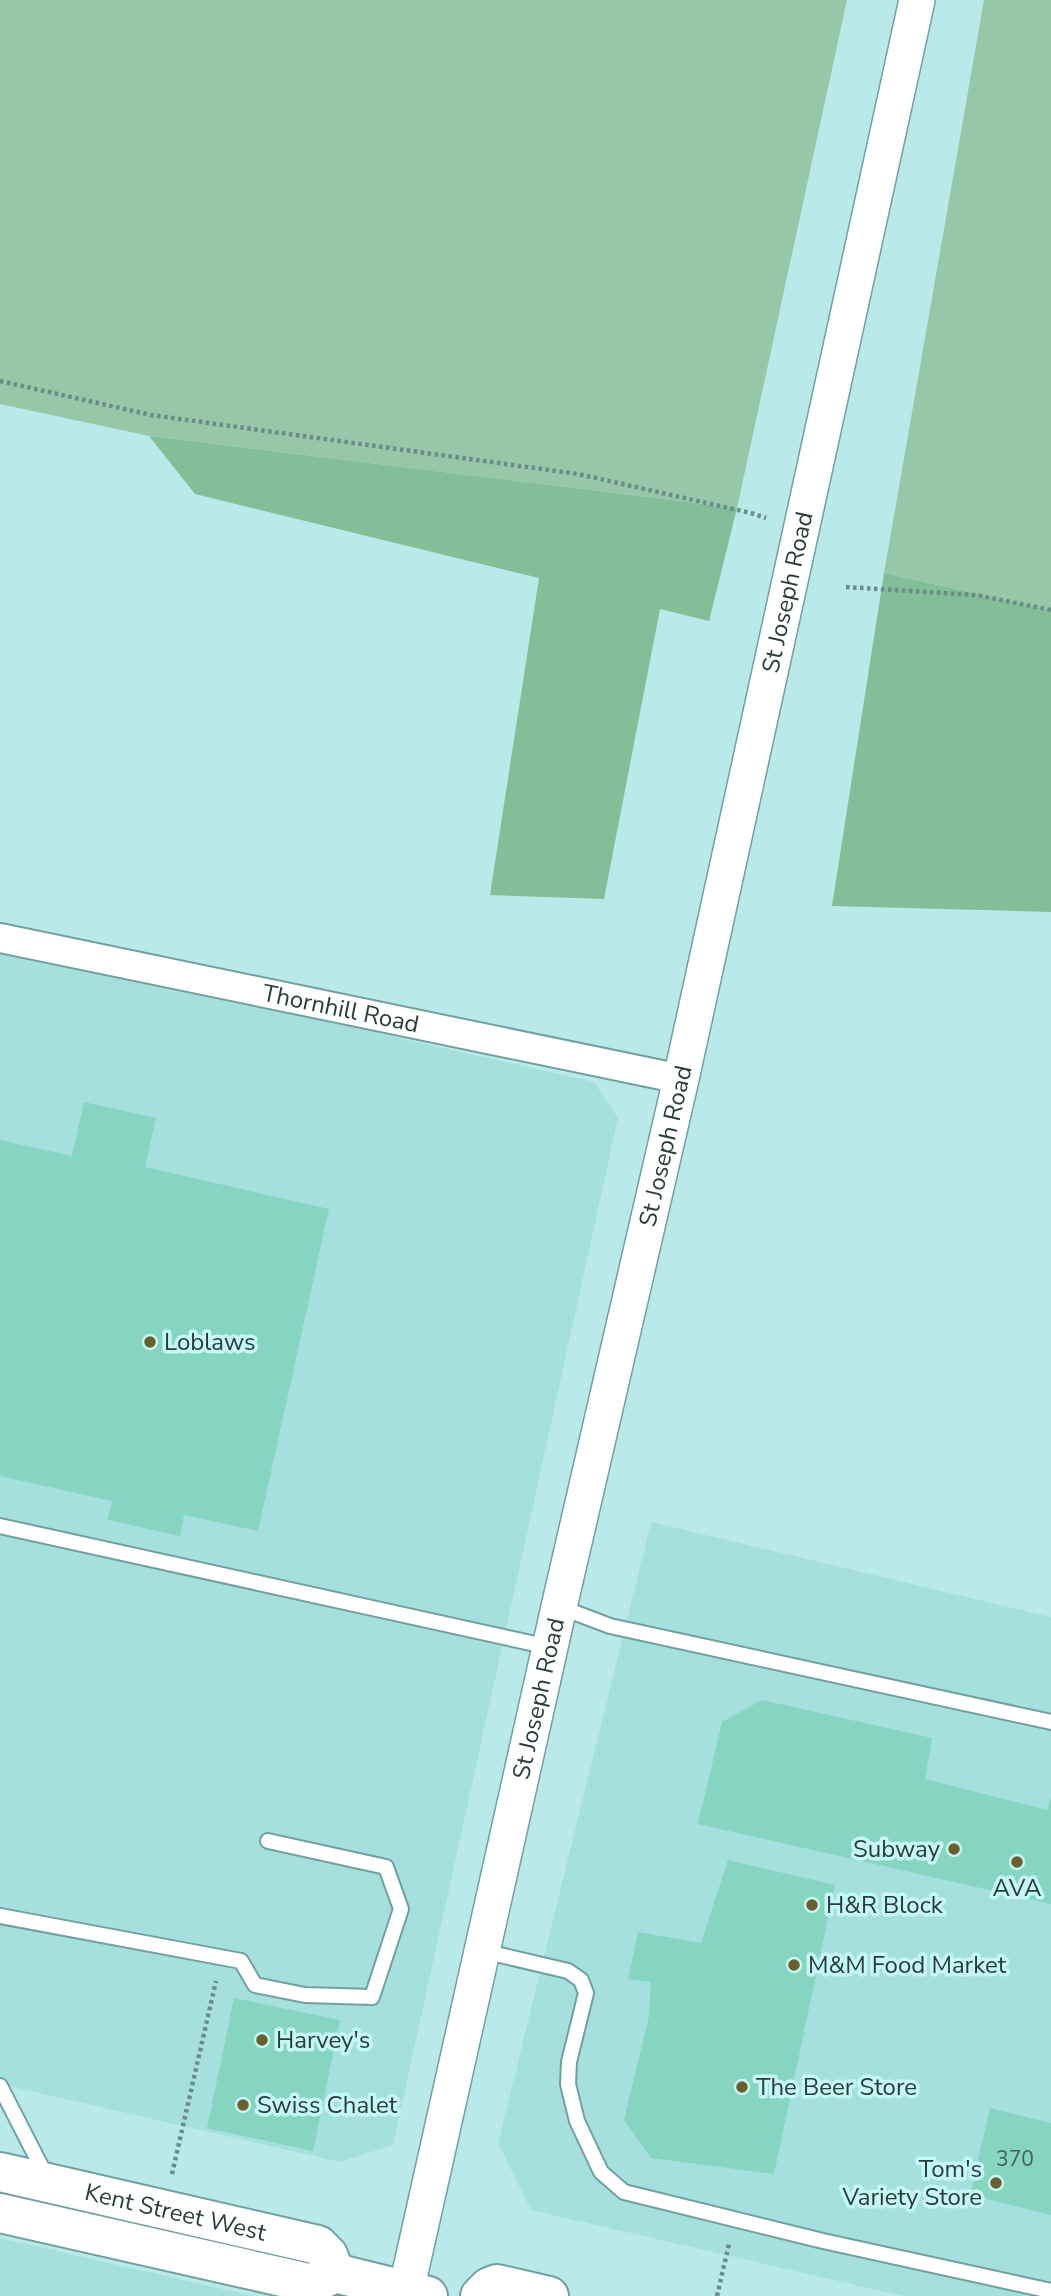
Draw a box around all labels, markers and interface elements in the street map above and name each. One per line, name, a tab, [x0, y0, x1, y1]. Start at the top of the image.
street label: St Joseph Road	[754, 509, 821, 676]
street label: Thornhill Road	[260, 977, 422, 1040]
street label: St Joseph Road	[631, 1062, 699, 1230]
place label: Loblaws	[164, 1326, 255, 1358]
marker: Loblaws	[142, 1334, 158, 1350]
street label: St Joseph Road	[505, 1615, 572, 1782]
place label: Subway	[853, 1833, 941, 1865]
marker: Subway	[946, 1841, 962, 1857]
marker: AVA	[1009, 1854, 1025, 1870]
place label: AVA	[993, 1872, 1042, 1904]
place label: H&R Block	[826, 1889, 944, 1921]
marker: H&R Block	[804, 1897, 820, 1913]
place label: M&M Food Market	[808, 1949, 1007, 1981]
marker: M&M Food Market	[786, 1957, 802, 1973]
place label: Harvey's	[276, 2024, 370, 2056]
marker: Harvey's	[254, 2032, 270, 2048]
place label: The Beer Store	[756, 2071, 917, 2103]
marker: The Beer Store	[734, 2079, 750, 2095]
place label: Swiss Chalet	[257, 2089, 398, 2121]
marker: Swiss Chalet	[235, 2097, 251, 2113]
house number: 370	[996, 2145, 1034, 2173]
place label: Tom's Variety Store	[842, 2153, 982, 2213]
marker: Tom's Variety Store	[988, 2175, 1004, 2191]
street label: Kent Street West	[82, 2176, 270, 2249]

